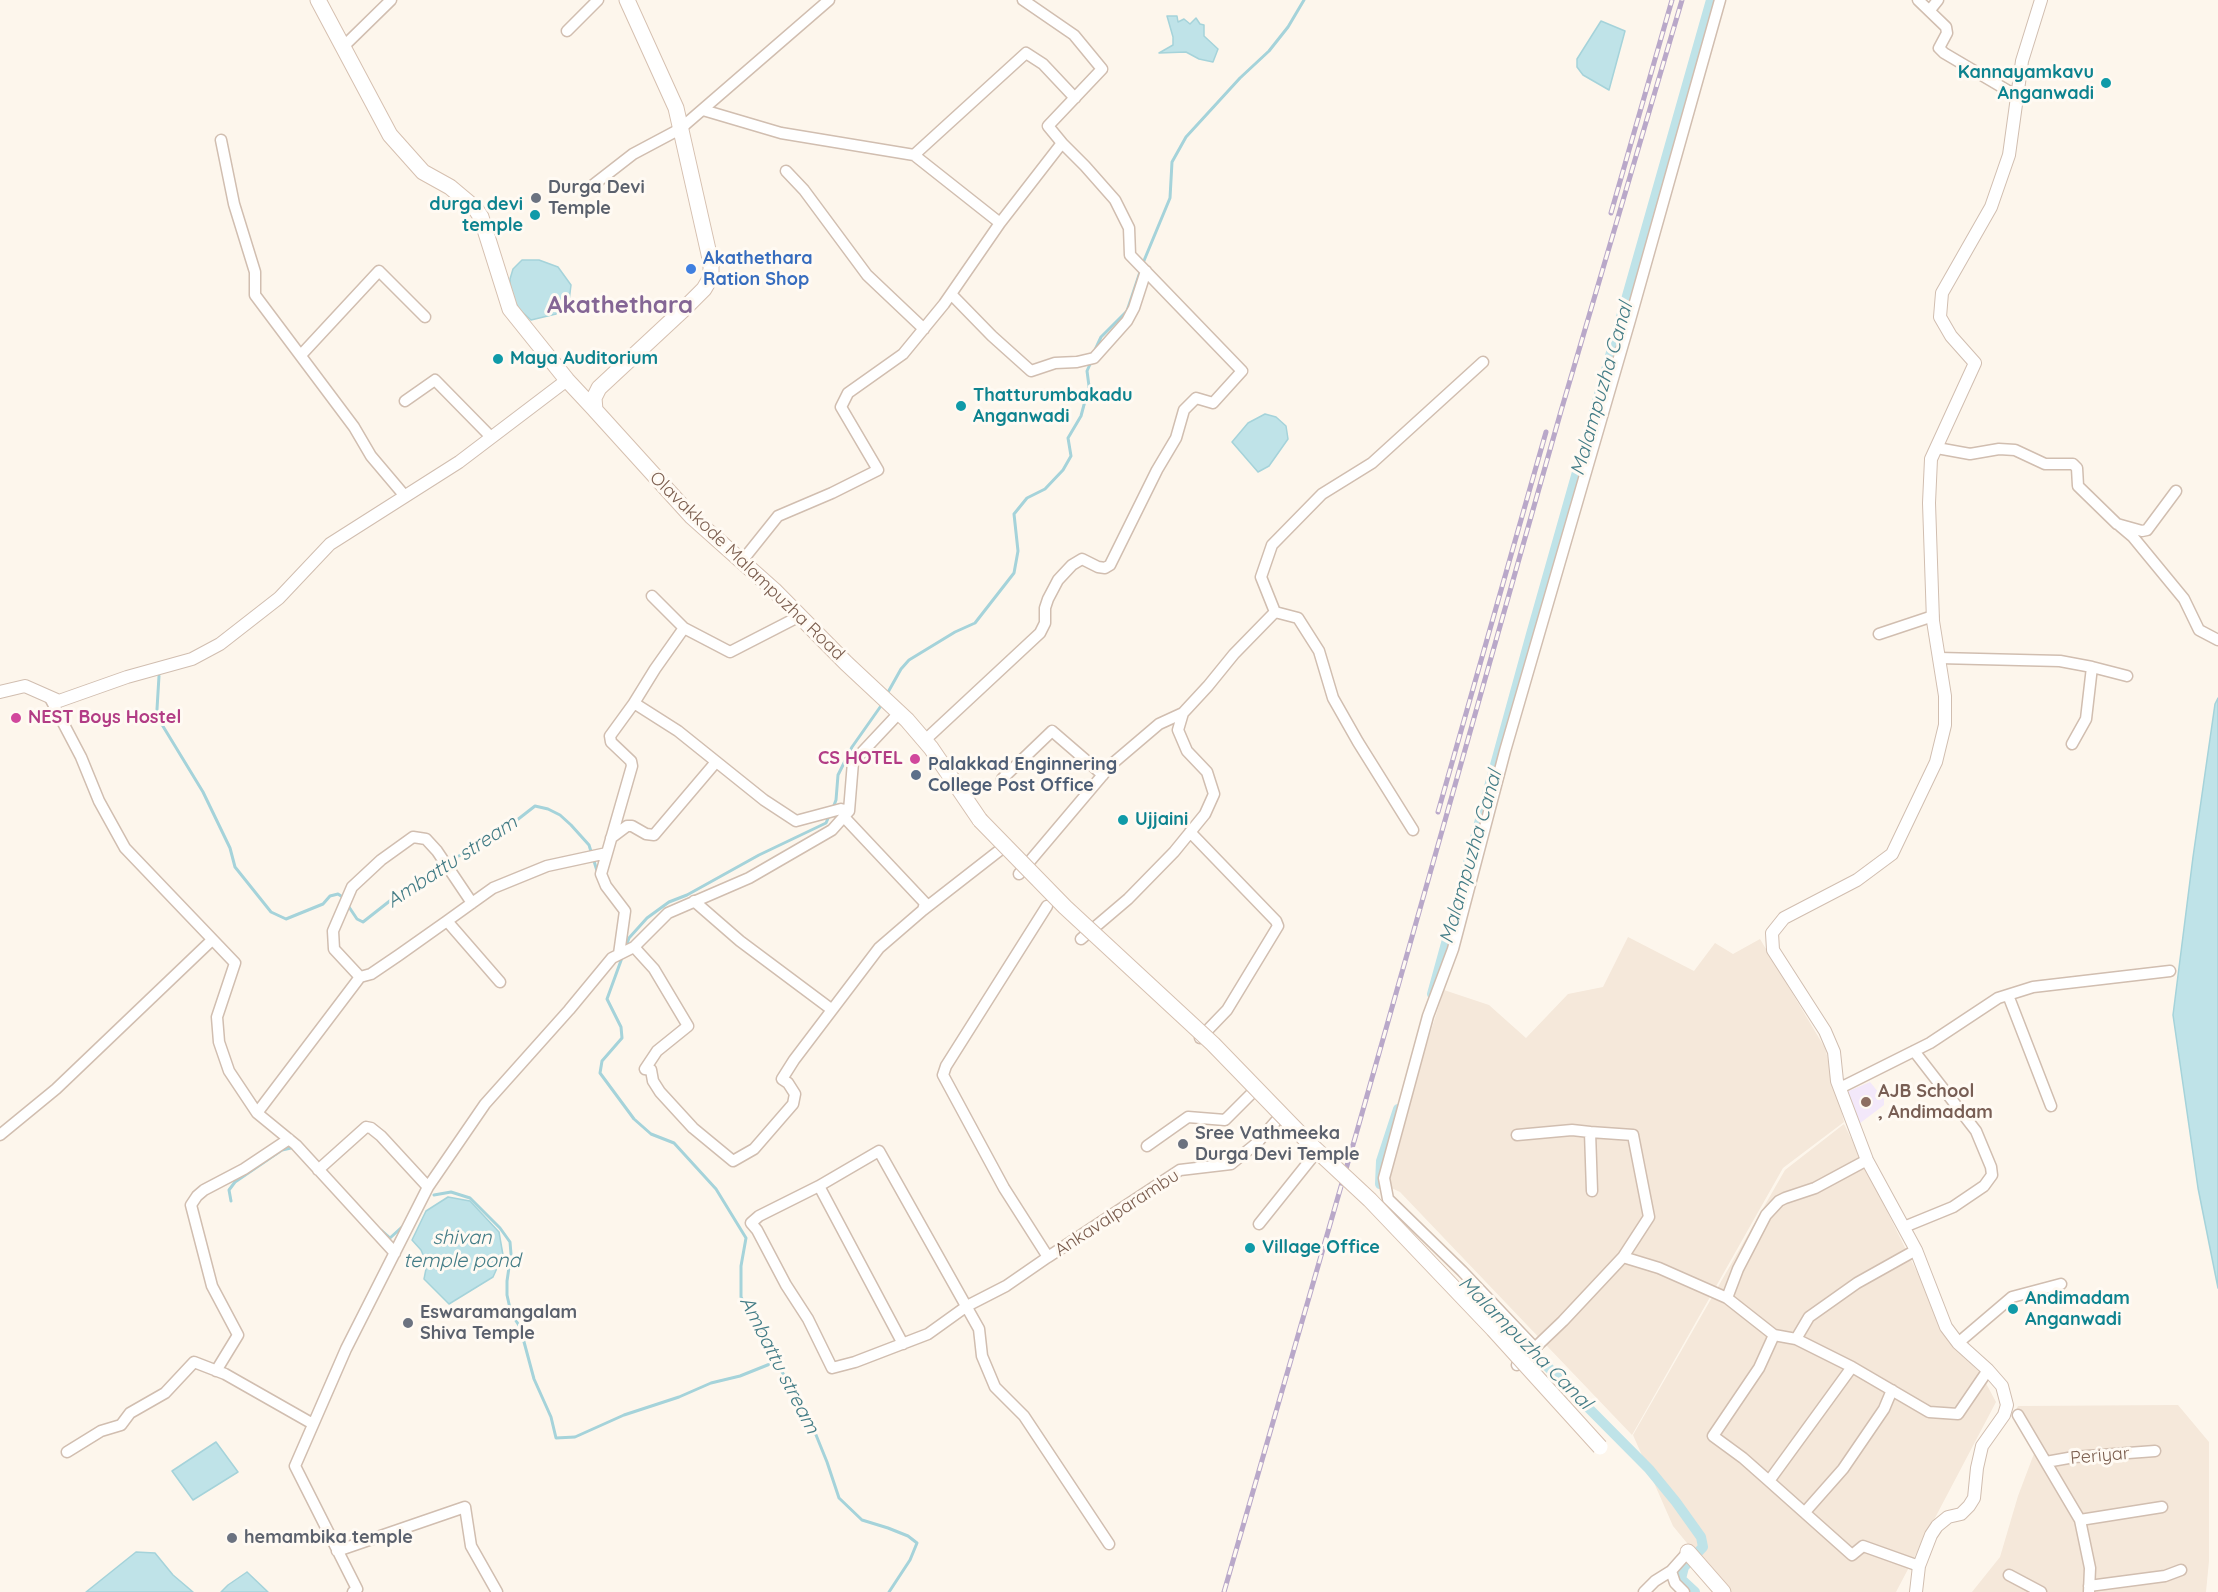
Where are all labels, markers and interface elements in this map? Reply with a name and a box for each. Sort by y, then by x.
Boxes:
place label: Kannayamkavu Anganwadi [1958,62,2094,104]
marker: Kannayamkavu Anganwadi [2099,76,2113,90]
place label: Durga Devi Temple [548,177,645,219]
marker: Durga Devi Temple [529,191,543,205]
place label: durga devi temple [429,194,523,236]
marker: durga devi temple [528,208,542,222]
place label: Akathethara Ration Shop [703,248,813,290]
marker: Akathethara Ration Shop [684,262,698,276]
district label: Akathethara [547,292,693,320]
water label: Malampuzha Canal [1566,300,1638,478]
place label: Maya Auditorium [510,348,658,370]
marker: Maya Auditorium [491,352,505,366]
place label: Thatturumbakadu Anganwadi [973,385,1133,428]
marker: Thatturumbakadu Anganwadi [954,399,968,413]
street label: Olavakkode Malampuzha Road [645,467,849,665]
place label: NEST Boys Hostel [28,707,181,729]
marker: NEST Boys Hostel [9,711,23,725]
place label: CS HOTEL [818,748,903,770]
marker: CS HOTEL [908,752,922,766]
place label: Palakkad Enginnering College Post Office [928,754,1117,796]
marker: Palakkad Enginnering College Post Office [909,768,923,782]
water label: Malampuzha Canal [1435,768,1507,946]
place label: Ujjaini [1135,809,1188,831]
water label: Ambattu stream [382,811,522,913]
marker: Ujjaini [1116,813,1130,827]
place label: AJB School , Andimadam [1878,1081,1993,1124]
marker: AJB School , Andimadam [1859,1095,1873,1109]
place label: Sree Vathmeeka Durga Devi Temple [1195,1123,1360,1166]
marker: Sree Vathmeeka Durga Devi Temple [1176,1137,1190,1151]
street label: Ankavalparambu [1051,1165,1183,1261]
water label: shivan temple pond [403,1226,521,1273]
place label: Village Office [1262,1237,1380,1259]
marker: Village Office [1243,1241,1257,1255]
water label: Malampuzha Canal [1453,1271,1597,1415]
place label: Andimadam Anganwadi [2025,1288,2130,1330]
water label: Ambattu stream [734,1292,824,1438]
place label: Eswaramangalam Shiva Temple [420,1302,577,1344]
marker: Andimadam Anganwadi [2006,1302,2020,1316]
marker: Eswaramangalam Shiva Temple [401,1316,415,1330]
street label: Periyar [2069,1443,2131,1469]
place label: hemambika temple [244,1527,413,1549]
marker: hemambika temple [225,1531,239,1545]

